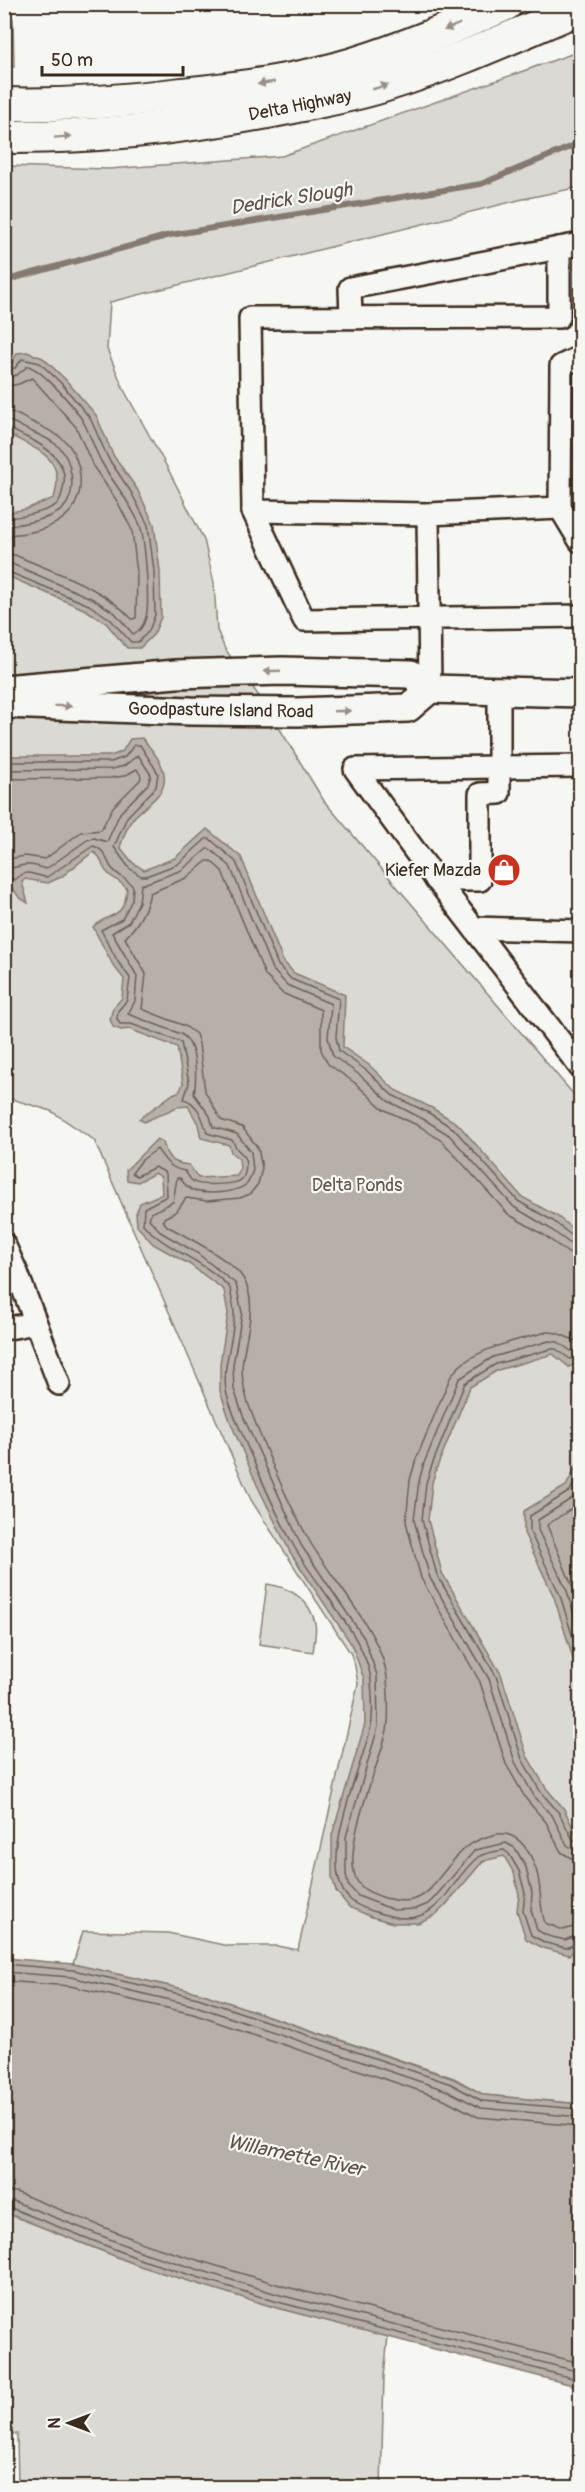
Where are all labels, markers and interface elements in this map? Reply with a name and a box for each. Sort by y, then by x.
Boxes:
one-way arrow [443,23,461,32]
scale bar [42,39,183,77]
text: 50 m [51,49,93,72]
one-way arrow [256,78,275,87]
one-way arrow [371,82,389,91]
street label: Delta Highway [247,84,354,127]
one-way arrow [53,132,72,141]
water label: Dedrick Slough [229,176,355,220]
one-way arrow [262,666,281,676]
street label: Goodpasture Island Road [128,697,314,724]
one-way arrow [53,701,72,711]
one-way arrow [332,706,351,715]
shop icon: Kiefer Mazda [486,852,522,888]
place label: Kiefer Mazda [385,859,481,882]
park label: Delta Ponds [312,1174,402,1197]
water label: Willamette River [225,2129,369,2183]
north arrow [39,2393,99,2453]
text: N [45,2417,65,2428]

